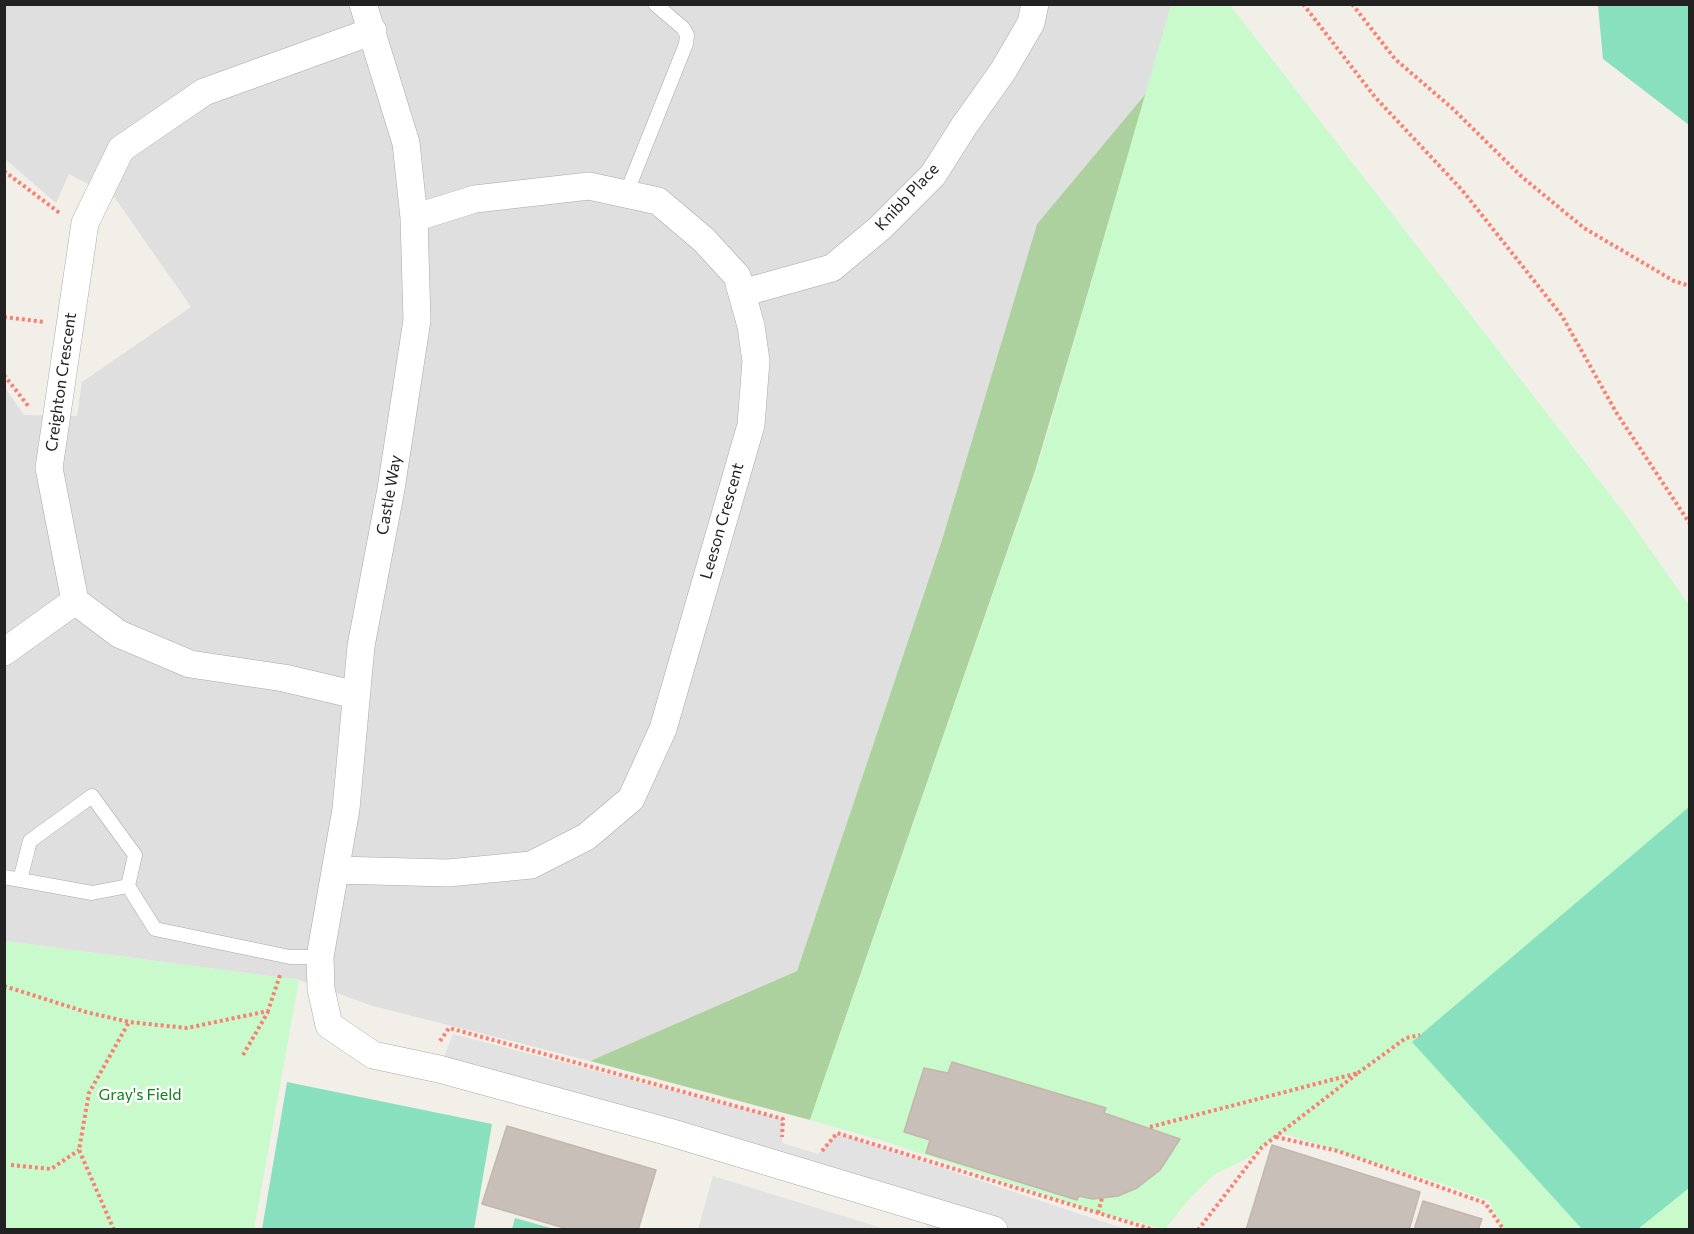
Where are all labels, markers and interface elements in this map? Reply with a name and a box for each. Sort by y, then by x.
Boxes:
street label: Knibb Place [871,159,943,235]
street label: Creighton Crescent [42,311,80,453]
street label: Castle Way [373,454,405,536]
street label: Leeson Crescent [696,461,748,581]
park label: Gray's Field [98,1085,182,1105]

